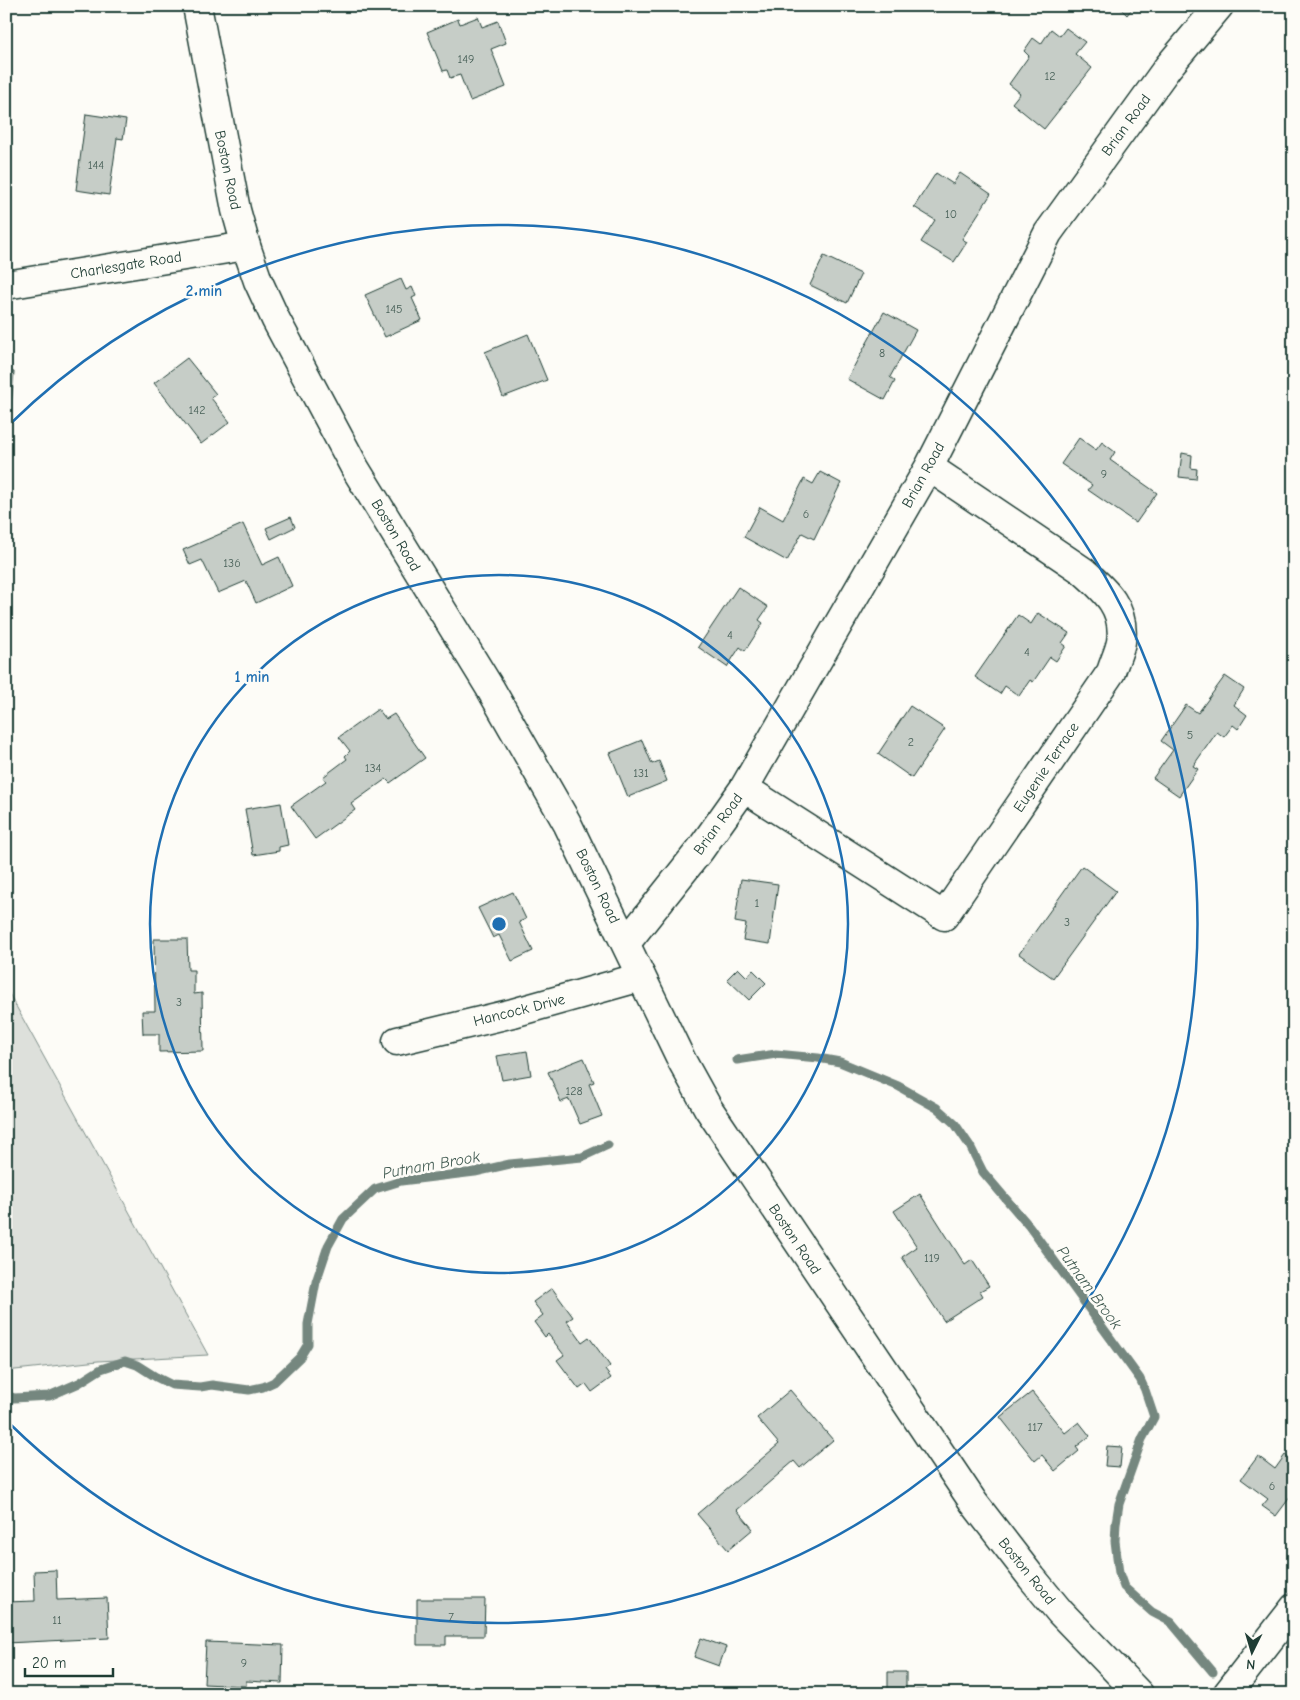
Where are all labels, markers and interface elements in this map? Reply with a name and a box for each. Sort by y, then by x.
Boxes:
house number: 149 [458,52,474,66]
house number: 12 [1044,69,1056,83]
street label: Brian Road [1098,91,1154,159]
street label: Boston Road [211,129,245,211]
house number: 144 [88,158,104,172]
house number: 10 [945,207,957,221]
street label: Charlesgate Road [69,247,183,283]
text: 2 min [186,282,222,300]
house number: 145 [385,302,403,316]
house number: 8 [879,346,885,360]
house number: 142 [189,403,205,417]
street label: Brian Road [898,439,948,511]
house number: 9 [1101,467,1107,481]
street label: Boston Road [367,496,425,574]
house number: 6 [803,507,809,521]
house number: 136 [223,556,241,570]
house number: 4 [727,628,733,642]
house number: 4 [1024,645,1030,659]
text: 1 min [235,668,269,686]
street label: Eugenie Terrace [1009,718,1083,815]
house number: 5 [1187,728,1193,742]
house number: 2 [908,735,914,749]
house number: 134 [365,761,382,775]
house number: 131 [633,766,649,780]
street label: Brian Road [690,790,746,858]
street label: Boston Road [572,846,624,926]
house number: 1 [755,896,760,910]
centre of rings [490,915,508,933]
house number: 3 [1064,915,1070,929]
street label: Hancock Drive [471,990,567,1030]
house number: 3 [176,995,182,1009]
house number: 128 [565,1084,583,1098]
water label: Putnam Brook [381,1148,481,1182]
street label: Boston Road [765,1200,825,1278]
water label: Putnam Brook [1053,1242,1126,1333]
house number: 119 [924,1251,940,1265]
house number: 117 [1027,1420,1043,1434]
house number: 6 [1269,1479,1275,1493]
street label: Boston Road [995,1534,1059,1608]
house number: 7 [448,1610,454,1624]
house number: 11 [52,1613,62,1627]
north arrow [1228,1628,1278,1678]
scale bar [25,1645,112,1677]
text: 20 m [32,1654,66,1672]
house number: 9 [241,1656,247,1670]
text: N [1246,1656,1256,1673]

